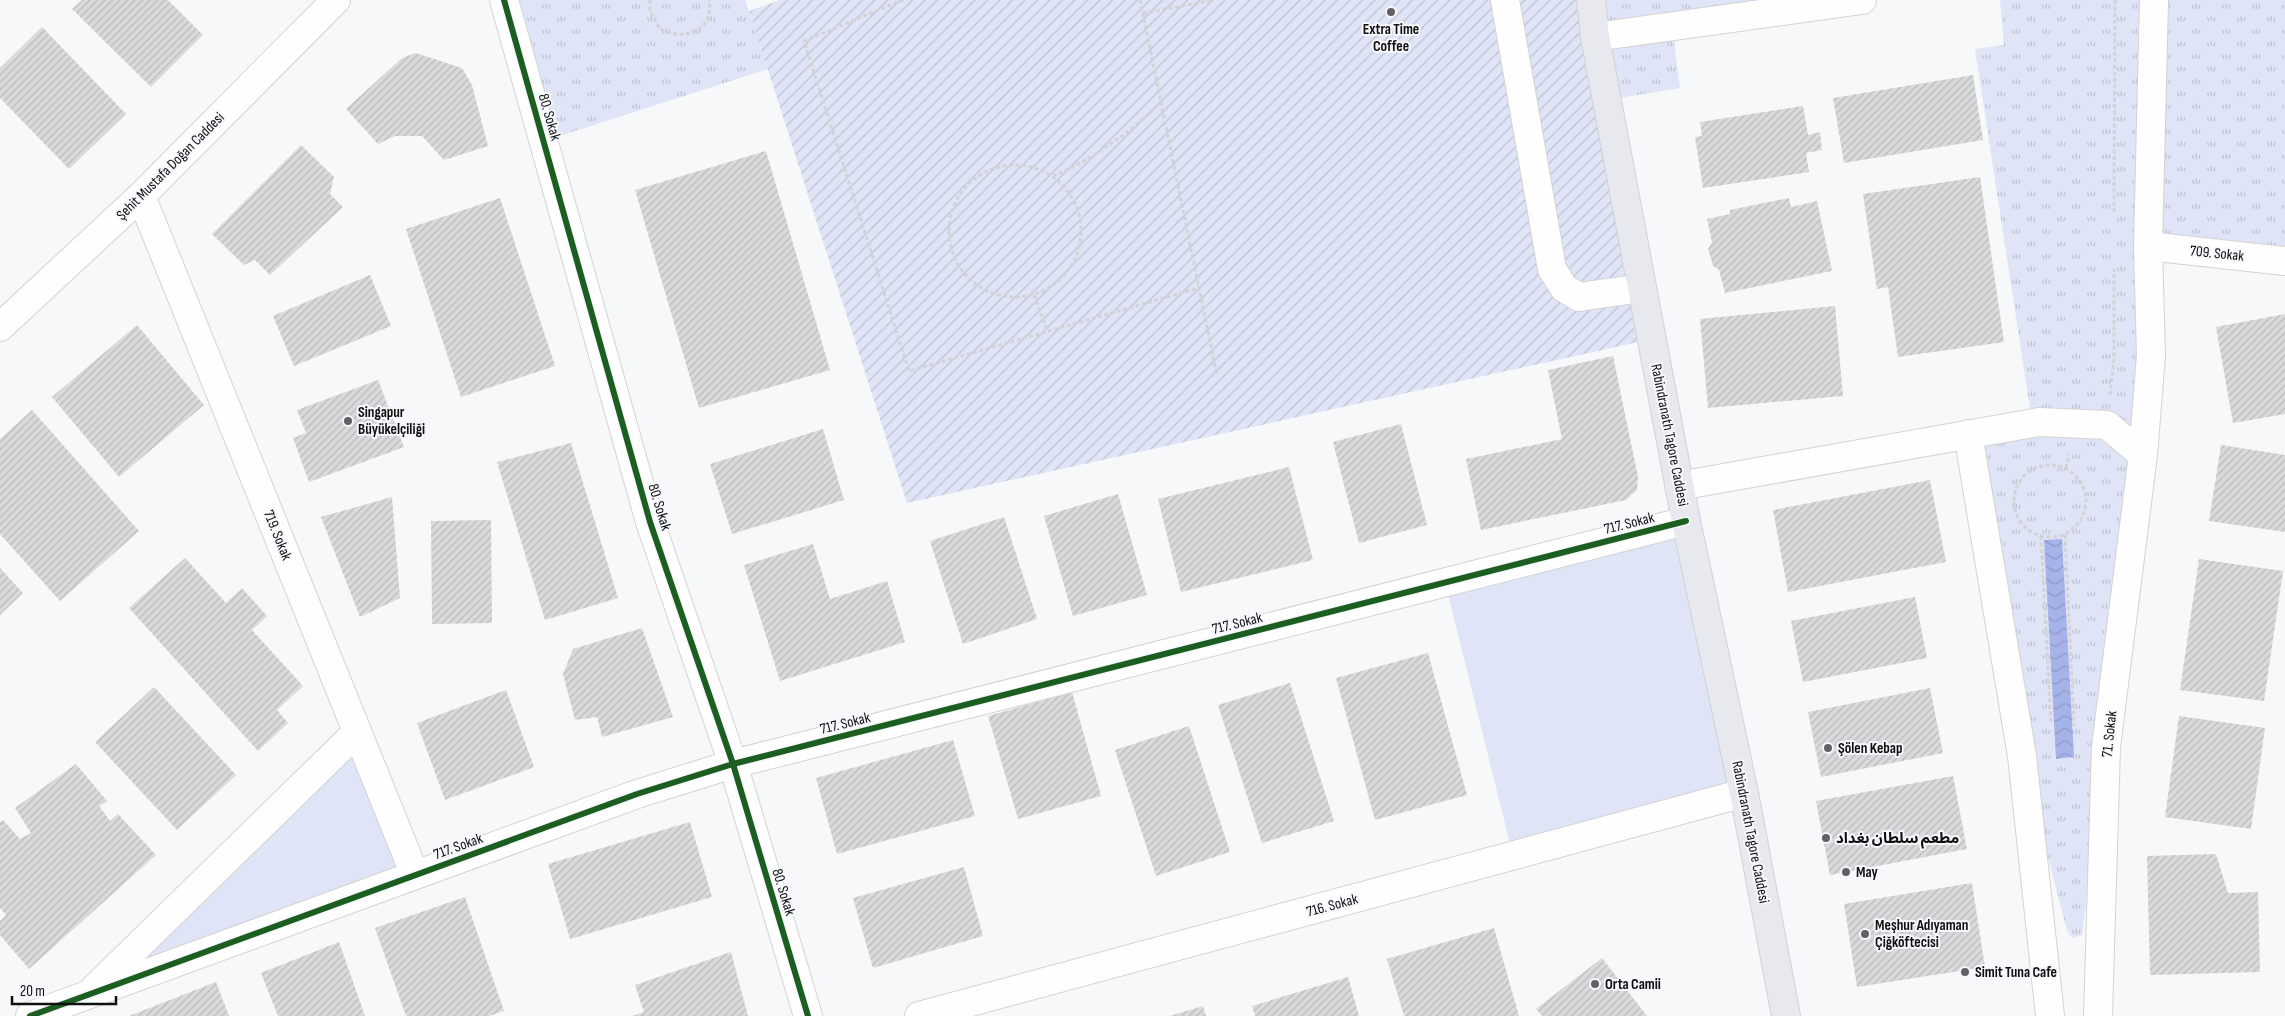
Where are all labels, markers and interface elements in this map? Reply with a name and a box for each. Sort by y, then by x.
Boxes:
marker: Extra Time Coffee [1385,6,1397,18]
place label: Extra Time Coffee [1363,20,1419,56]
street label: 80. Sokak [534,91,565,143]
street label: Şehit Mustafa Doğan Caddesi [112,108,229,224]
street label: 709. Sokak [2189,241,2245,266]
street label: Rabindranath Tagore Caddesi [1646,362,1693,508]
place label: Singapur Büyükelçiliği [358,403,425,439]
marker: Singapur Büyükelçiliği [342,415,354,427]
street label: 80. Sokak [643,481,676,533]
street label: 719. Sokak [259,507,296,563]
street label: 717. Sokak [1602,508,1656,539]
street label: 717. Sokak [1210,608,1264,639]
street label: 717. Sokak [818,708,872,739]
street label: 71. Sokak [2098,710,2121,758]
place label: Şölen Kebap [1838,739,1902,758]
marker: Şölen Kebap [1822,742,1834,754]
street label: Rabindranath Tagore Caddesi [1727,759,1774,905]
street label: 717. Sokak [431,829,486,864]
place label: مطعم سلطان بغداد [1836,829,1959,849]
marker: مطعم سلطان بغداد [1820,832,1832,844]
place label: May [1856,863,1879,882]
street label: 80. Sokak [767,866,800,918]
marker: May [1840,866,1852,878]
street label: 716. Sokak [1304,889,1360,921]
place label: Meşhur Adıyaman Çiğköftecisi [1875,916,1968,952]
marker: Meşhur Adıyaman Çiğköftecisi [1859,928,1871,940]
place label: Simit Tuna Cafe [1975,963,2057,982]
marker: Simit Tuna Cafe [1959,966,1971,978]
scale bar [12,974,116,1006]
place label: Orta Camii [1605,975,1661,994]
marker: Orta Camii [1589,978,1601,990]
text: 20 m [20,982,45,1001]

